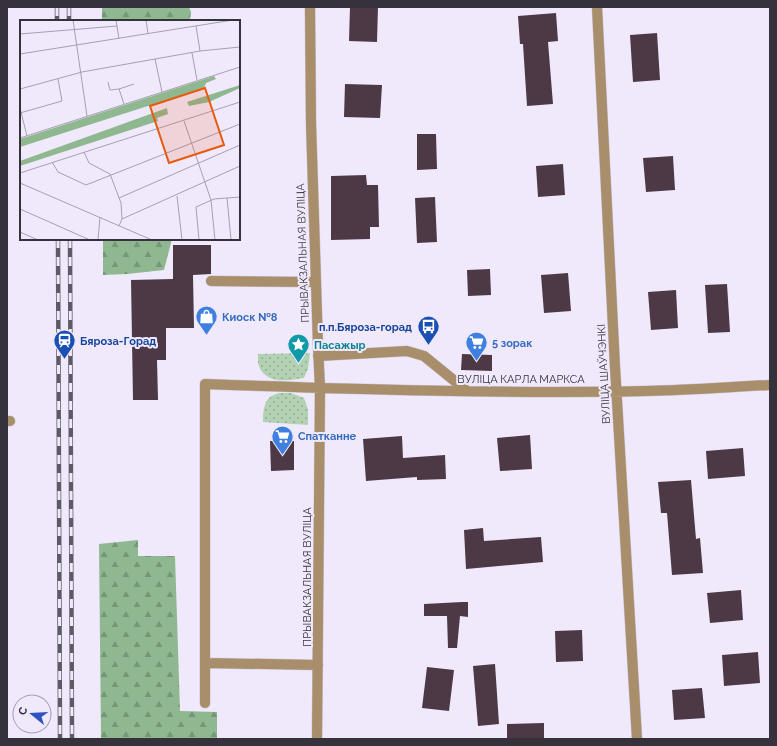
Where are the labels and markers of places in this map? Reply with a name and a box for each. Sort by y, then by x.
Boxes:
shop icon: Киоск №8 [194,304,220,337]
place label: Киоск №8 [222,311,278,324]
bus stop icon: п.п.Бяроза-горад [415,314,441,347]
place label: п.п.Бяроза-горад [319,321,412,334]
station icon: Бяроза-Горад [52,328,78,361]
supermarket icon: 5 зорак [464,330,490,363]
place icon: Пасажыр [285,332,311,365]
place label: Бяроза-Горад [80,335,156,348]
place label: 5 зорак [492,337,533,350]
place label: Пасажыр [314,339,366,352]
supermarket icon: Спатканне [269,423,295,456]
place label: Спатканне [298,430,357,443]

